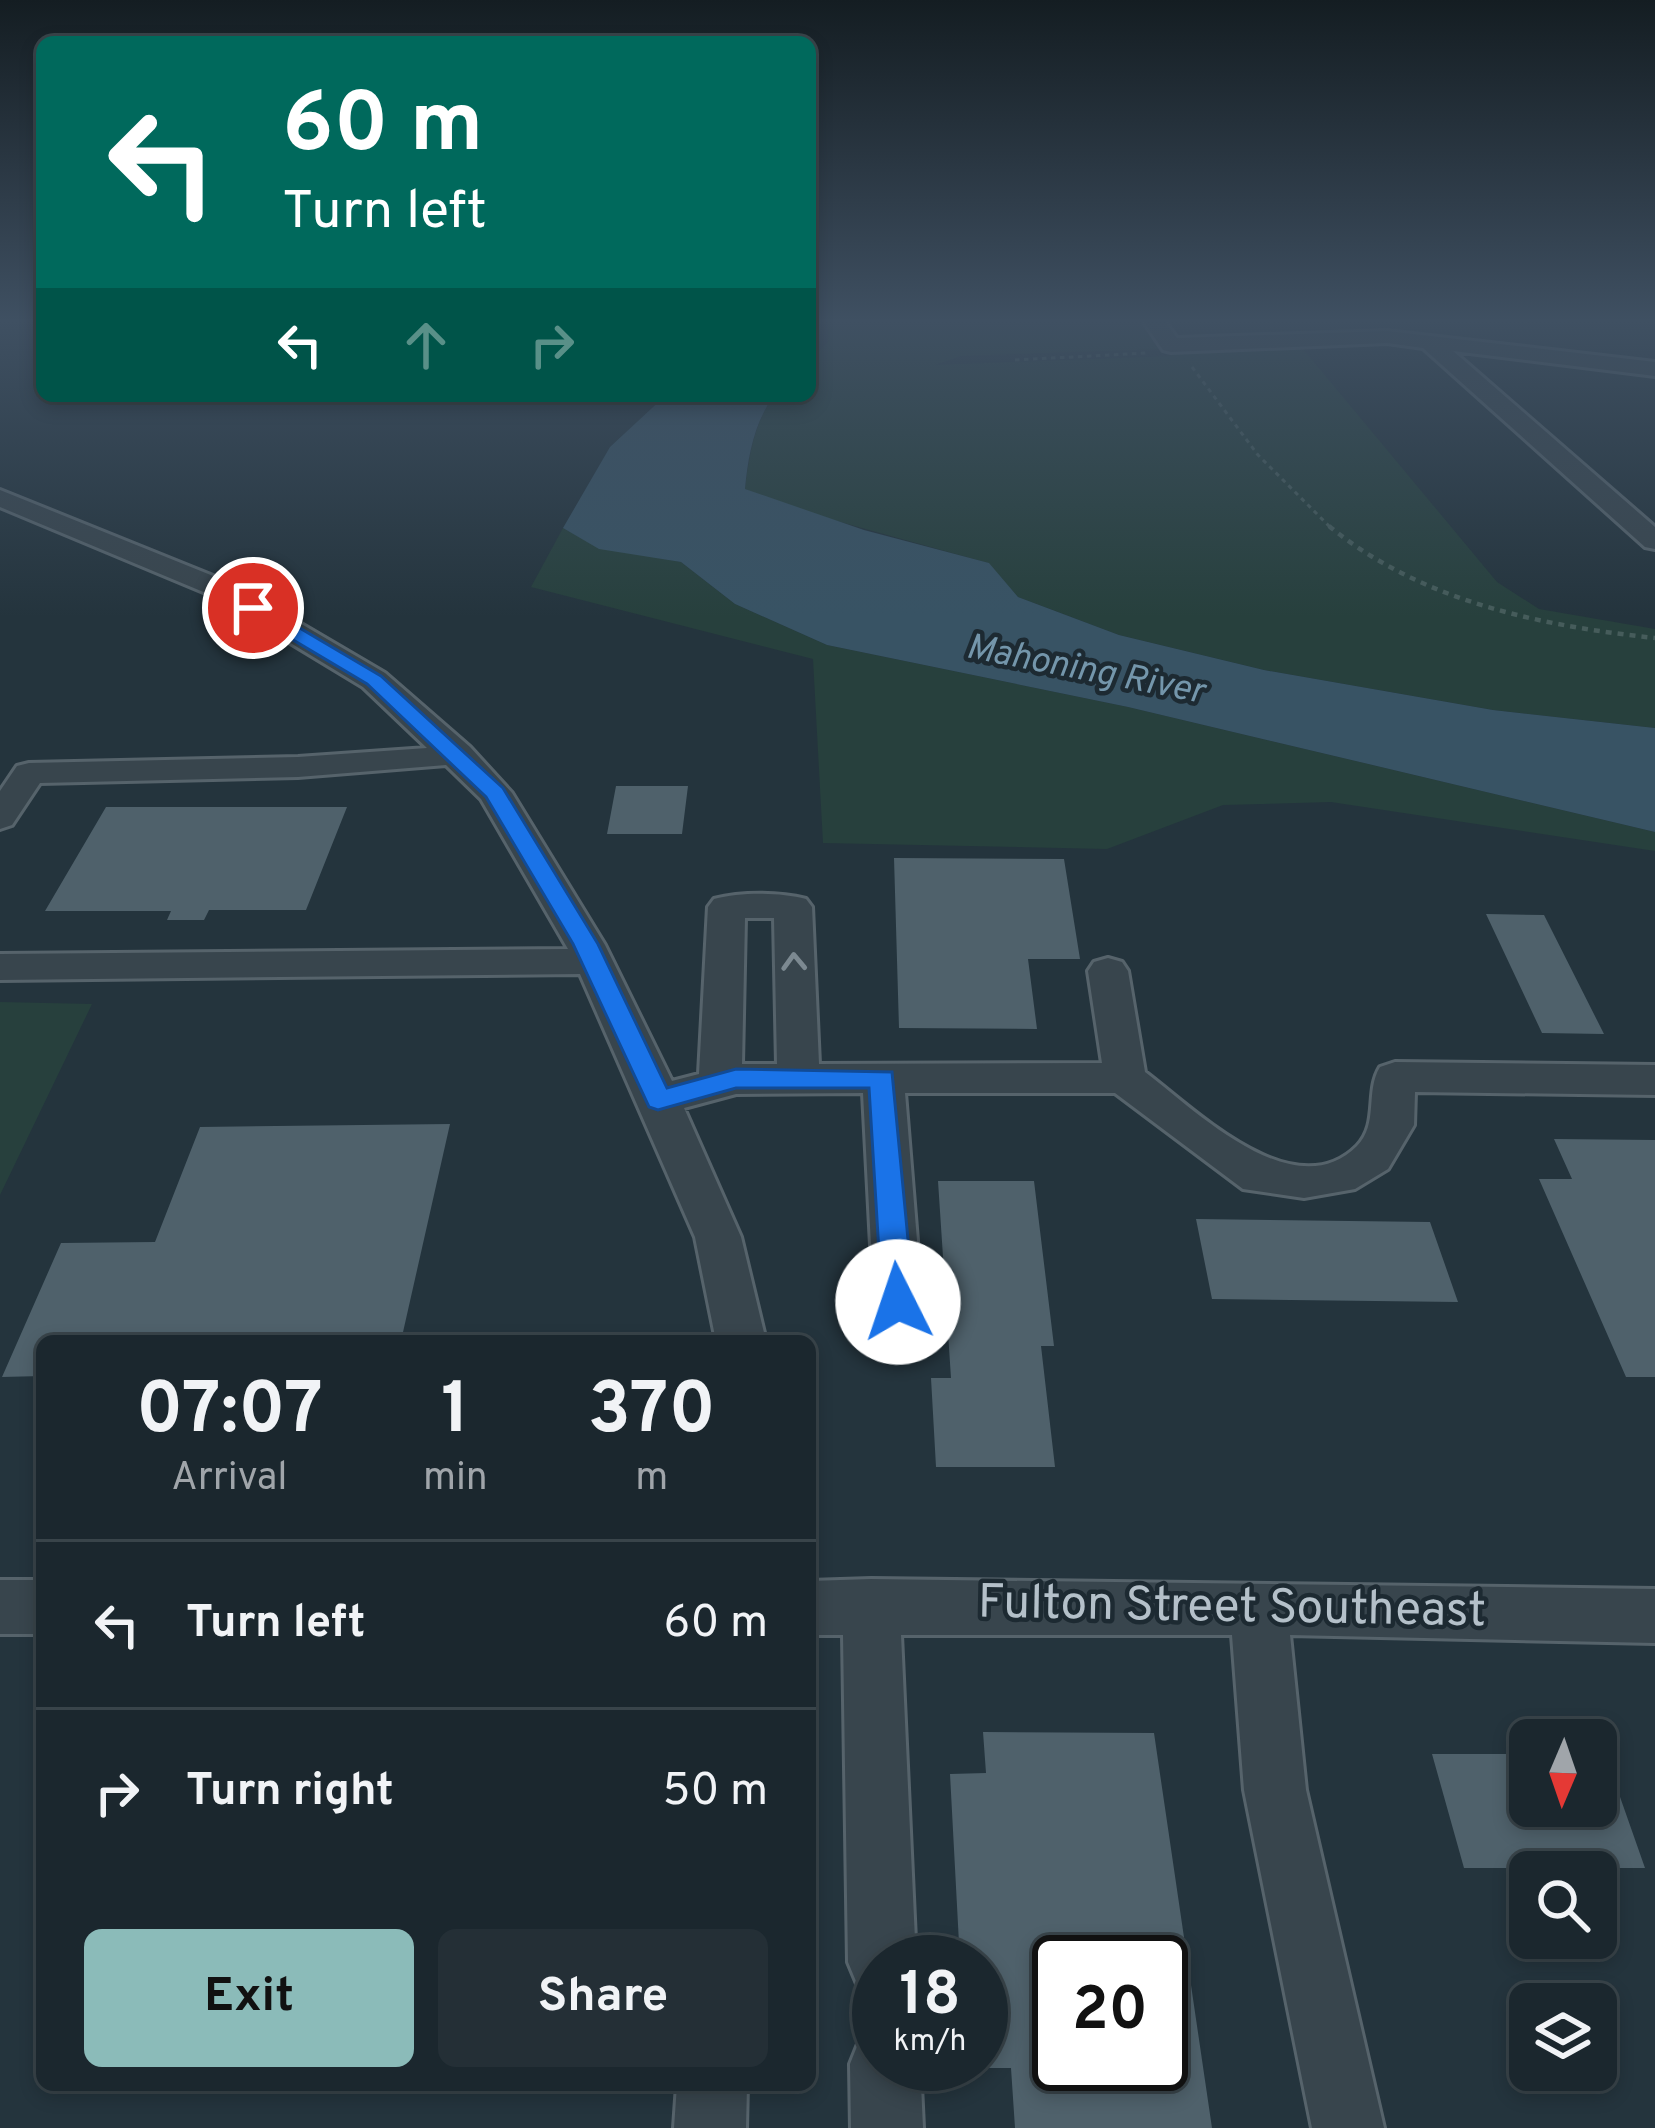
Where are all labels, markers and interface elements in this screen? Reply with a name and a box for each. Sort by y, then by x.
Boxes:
text: 60 m [282,75,483,181]
icon: left [84,84,240,240]
text: Turn left [282,179,487,248]
icon: left [267,312,333,378]
icon: ahead [393,312,459,378]
icon: right [519,312,585,378]
pin [202,557,304,659]
icon: arrive [220,575,286,641]
water label: Mahoning River [962,625,1211,717]
one-way arrow [782,952,808,971]
position arrow [835,1239,961,1365]
text: 07:07 [136,1367,323,1459]
text: 1 [441,1367,470,1459]
text: 370 [588,1367,716,1459]
text: Arrival [171,1455,288,1504]
text: min [423,1455,488,1504]
text: m [635,1455,668,1504]
street label: Fulton Street Southeast [977,1575,1487,1643]
icon: left [84,1592,150,1658]
text: Turn left [186,1596,365,1653]
text: 60 m [664,1596,768,1653]
north arrow [1509,1719,1617,1827]
map controls [1509,1719,1617,2091]
icon: right [84,1760,150,1826]
text: Turn right [186,1764,394,1821]
text: 50 m [663,1764,768,1821]
button: search [1509,1851,1617,1959]
button: Exit [84,1929,414,2067]
button: Share [438,1929,768,2067]
speed limit sign: 20 [1032,1935,1188,2091]
text: 18 [899,1960,961,2036]
button: layers [1509,1983,1617,2091]
text: km/h [894,2024,966,2061]

